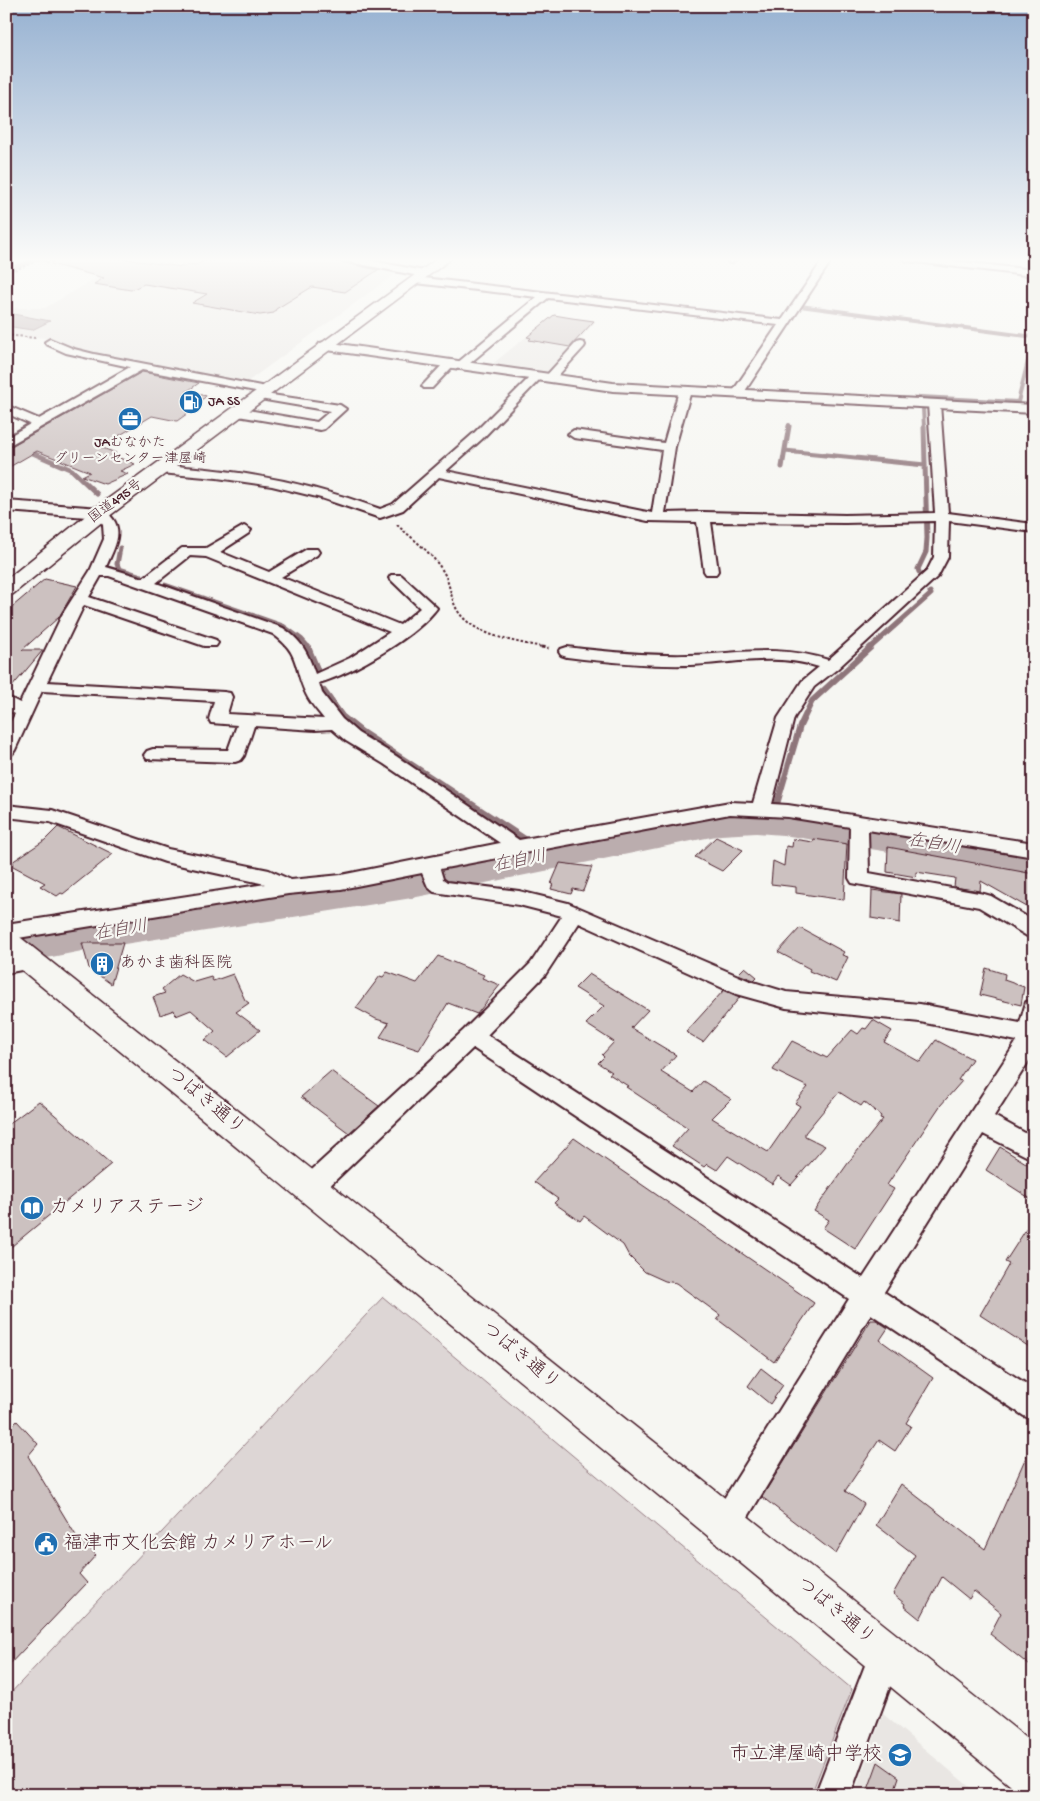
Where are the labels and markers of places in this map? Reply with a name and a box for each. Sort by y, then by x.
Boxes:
fuel station icon: JA SS [178,389,204,415]
place label: JA SS [208,394,240,411]
office icon: JAむなかた グリーンセンター津屋崎 [117,406,143,432]
place label: JAむなかた グリーンセンター津屋崎 [54,435,206,468]
building icon: あかま歯科医院 [89,951,115,977]
place label: あかま歯科医院 [120,954,232,974]
library icon: カメリアステージ [19,1195,45,1221]
place label: カメリアステージ [50,1197,204,1220]
public building icon: 福津市文化会館 カメリアホール [33,1531,59,1557]
place label: 福津市文化会館 カメリアホール [64,1532,333,1556]
school or university icon: 市立津屋崎中学校 [887,1742,913,1768]
place label: 市立津屋崎中学校 [730,1743,882,1767]

